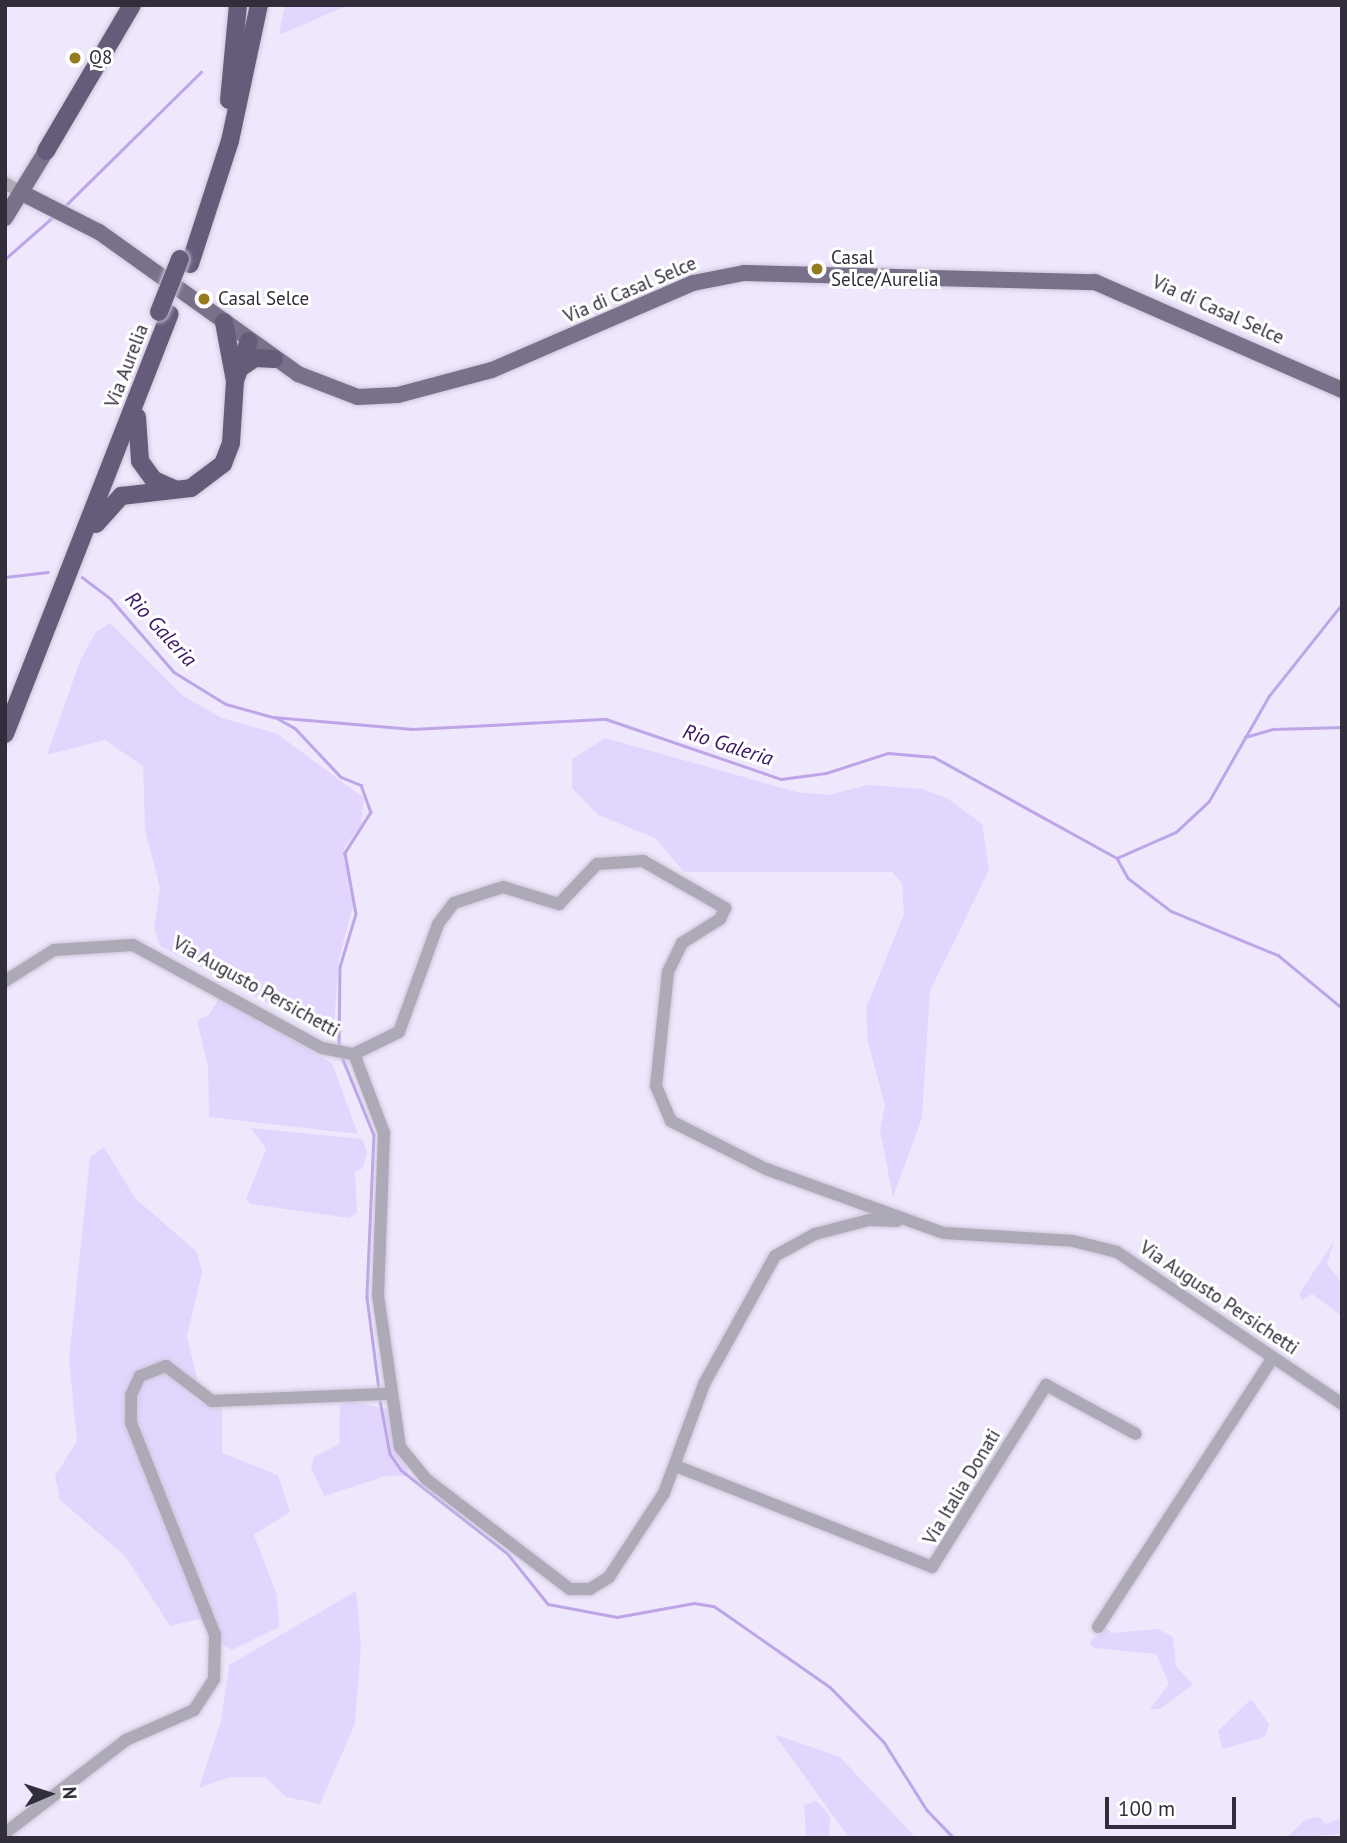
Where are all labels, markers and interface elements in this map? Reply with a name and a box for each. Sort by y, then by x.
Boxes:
place label: Q8 [89,47,112,69]
marker: Q8 [67,50,83,66]
place label: Casal Selce/Aurelia [831,247,938,291]
street label: Via di Casal Selce [560,252,700,328]
marker: Casal Selce/Aurelia [809,261,825,277]
street label: Via di Casal Selce [1149,271,1287,349]
place label: Casal Selce [218,288,309,310]
marker: Casal Selce [196,291,212,307]
street label: Via Aurelia [101,321,153,411]
water label: Rio Galeria [120,586,202,672]
water label: Rio Galeria [680,719,776,771]
street label: Via Augusto Persichetti [169,932,343,1042]
street label: Via Augusto Persichetti [1135,1236,1303,1360]
street label: Via Italia Donati [919,1425,1005,1549]
north arrow [14,1759,84,1829]
scale bar [1109,1784,1240,1828]
text: N [58,1786,82,1800]
text: 100 m [1118,1795,1175,1822]

